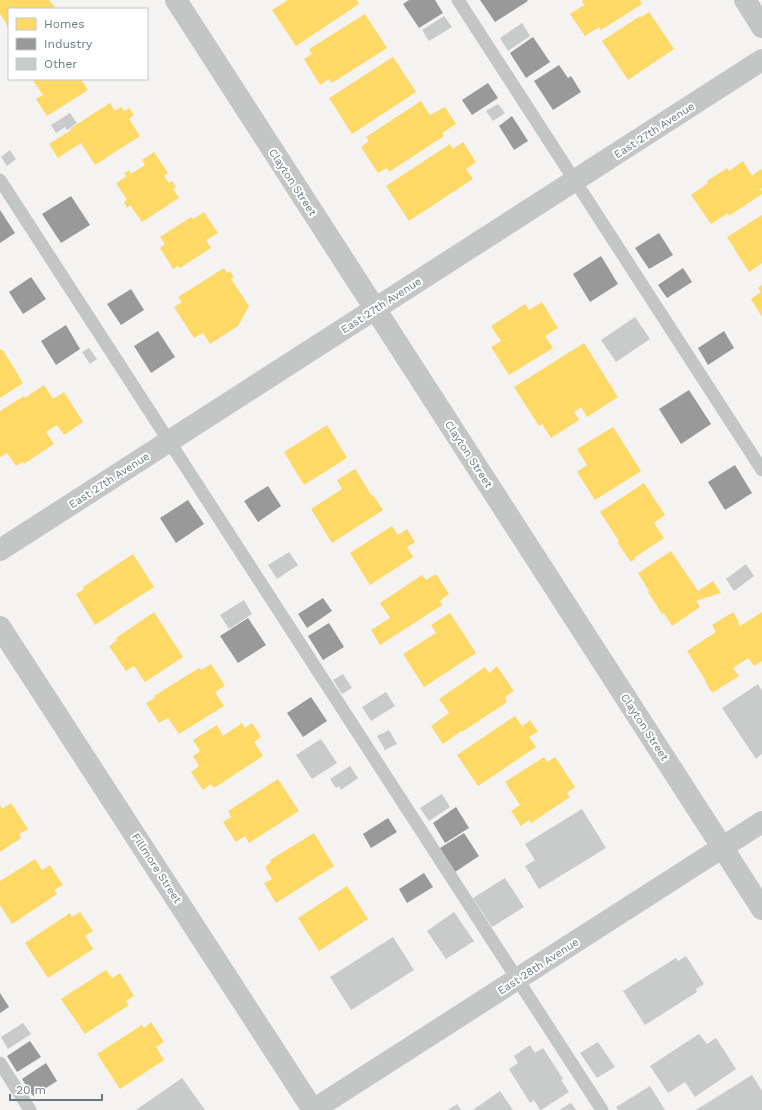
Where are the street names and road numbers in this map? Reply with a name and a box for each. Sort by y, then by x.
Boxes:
street label: East 27th Avenue [612,100,697,161]
street label: Clayton Street [266,146,319,219]
street label: East 27th Avenue [339,275,424,336]
street label: Clayton Street [442,418,495,491]
street label: East 27th Avenue [67,450,152,511]
street label: Clayton Street [618,691,671,764]
street label: Fillmore Street [129,831,184,906]
street label: East 28th Avenue [495,935,581,998]

